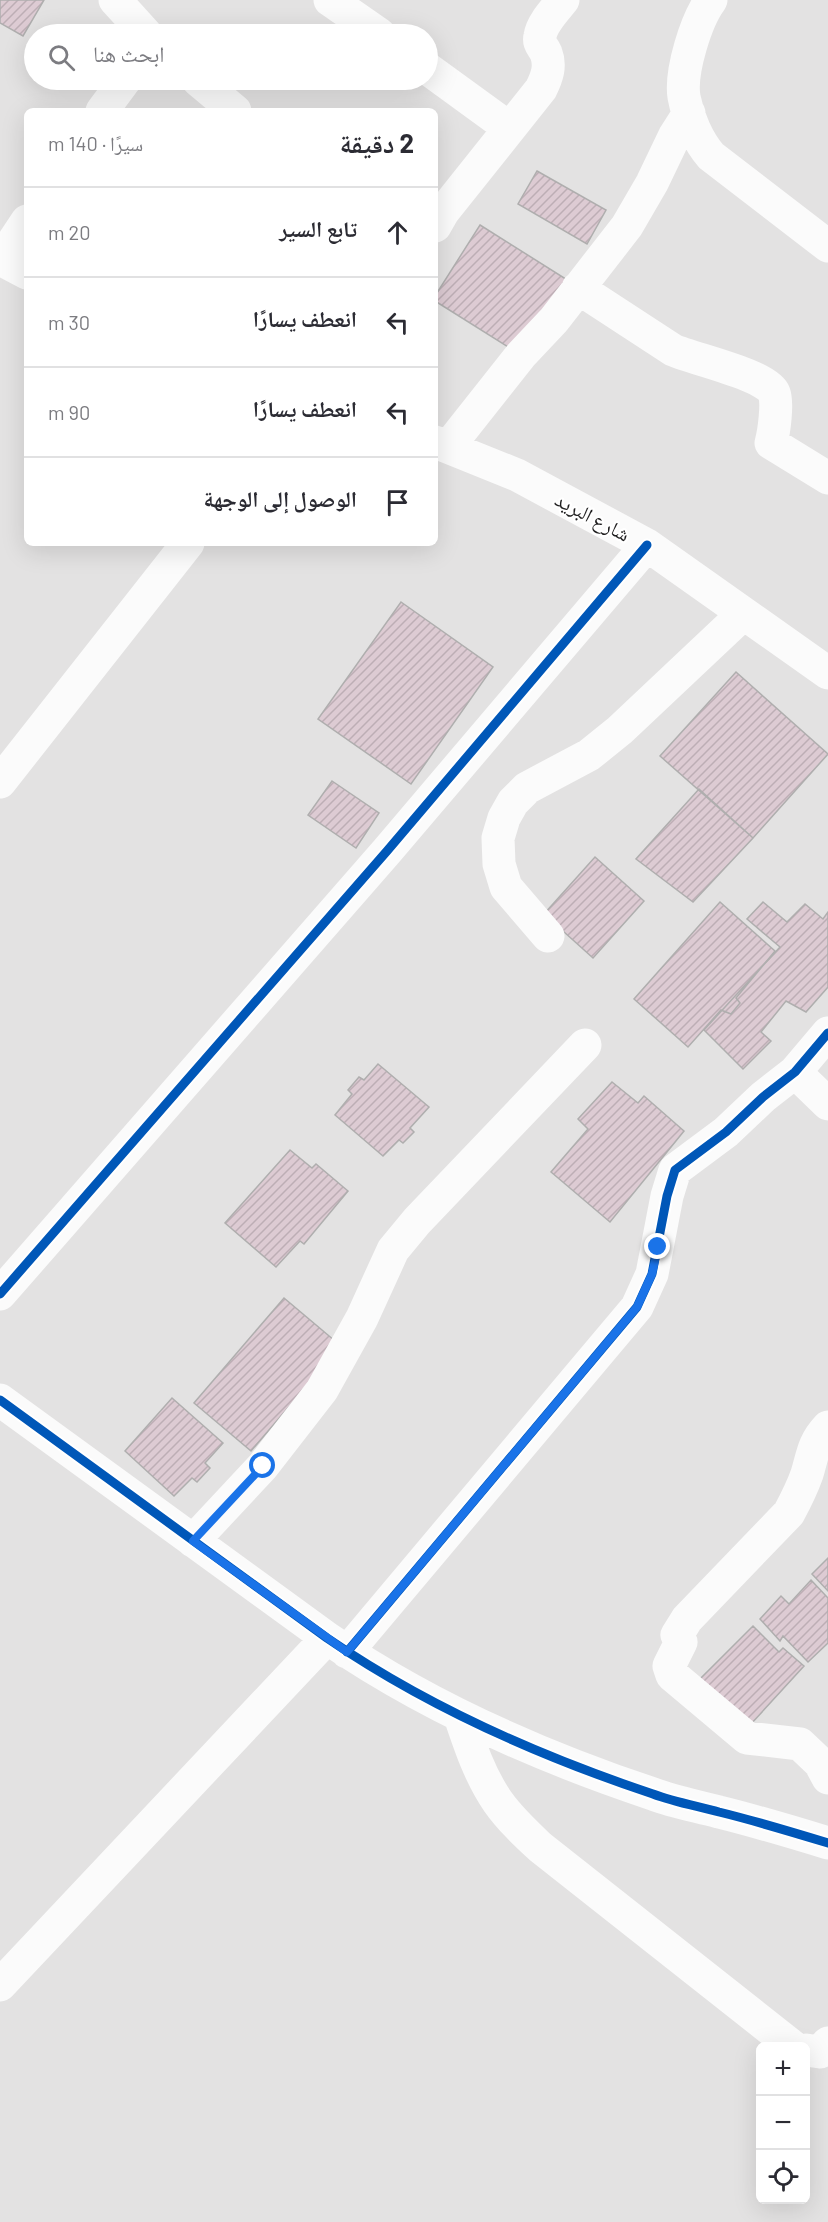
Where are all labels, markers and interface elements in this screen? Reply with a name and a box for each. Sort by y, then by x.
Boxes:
search box [24,24,438,90]
text: ابحث هنا [93,40,164,66]
icon: search [45,41,78,74]
text: 2 دقيقة [340,127,414,158]
text: سيرًا · 140 m [48,131,143,155]
text: تابع السير [279,215,357,241]
icon: ahead [381,216,414,249]
text: 20 m [48,220,91,244]
text: انعطف يسارًا [253,305,357,331]
icon: left [381,306,414,339]
text: 30 m [48,310,90,334]
text: انعطف يسارًا [253,395,357,421]
icon: left [381,396,414,429]
text: 90 m [48,400,90,424]
text: الوصول إلى الوجهة [204,485,357,511]
icon: arrive [381,486,414,519]
street label: شارع البريد [551,486,635,547]
route end [644,1233,670,1259]
route start [249,1452,275,1478]
map controls [756,2042,810,2204]
button: + [756,2042,810,2096]
button: − [756,2096,810,2150]
button: locate [756,2150,810,2204]

